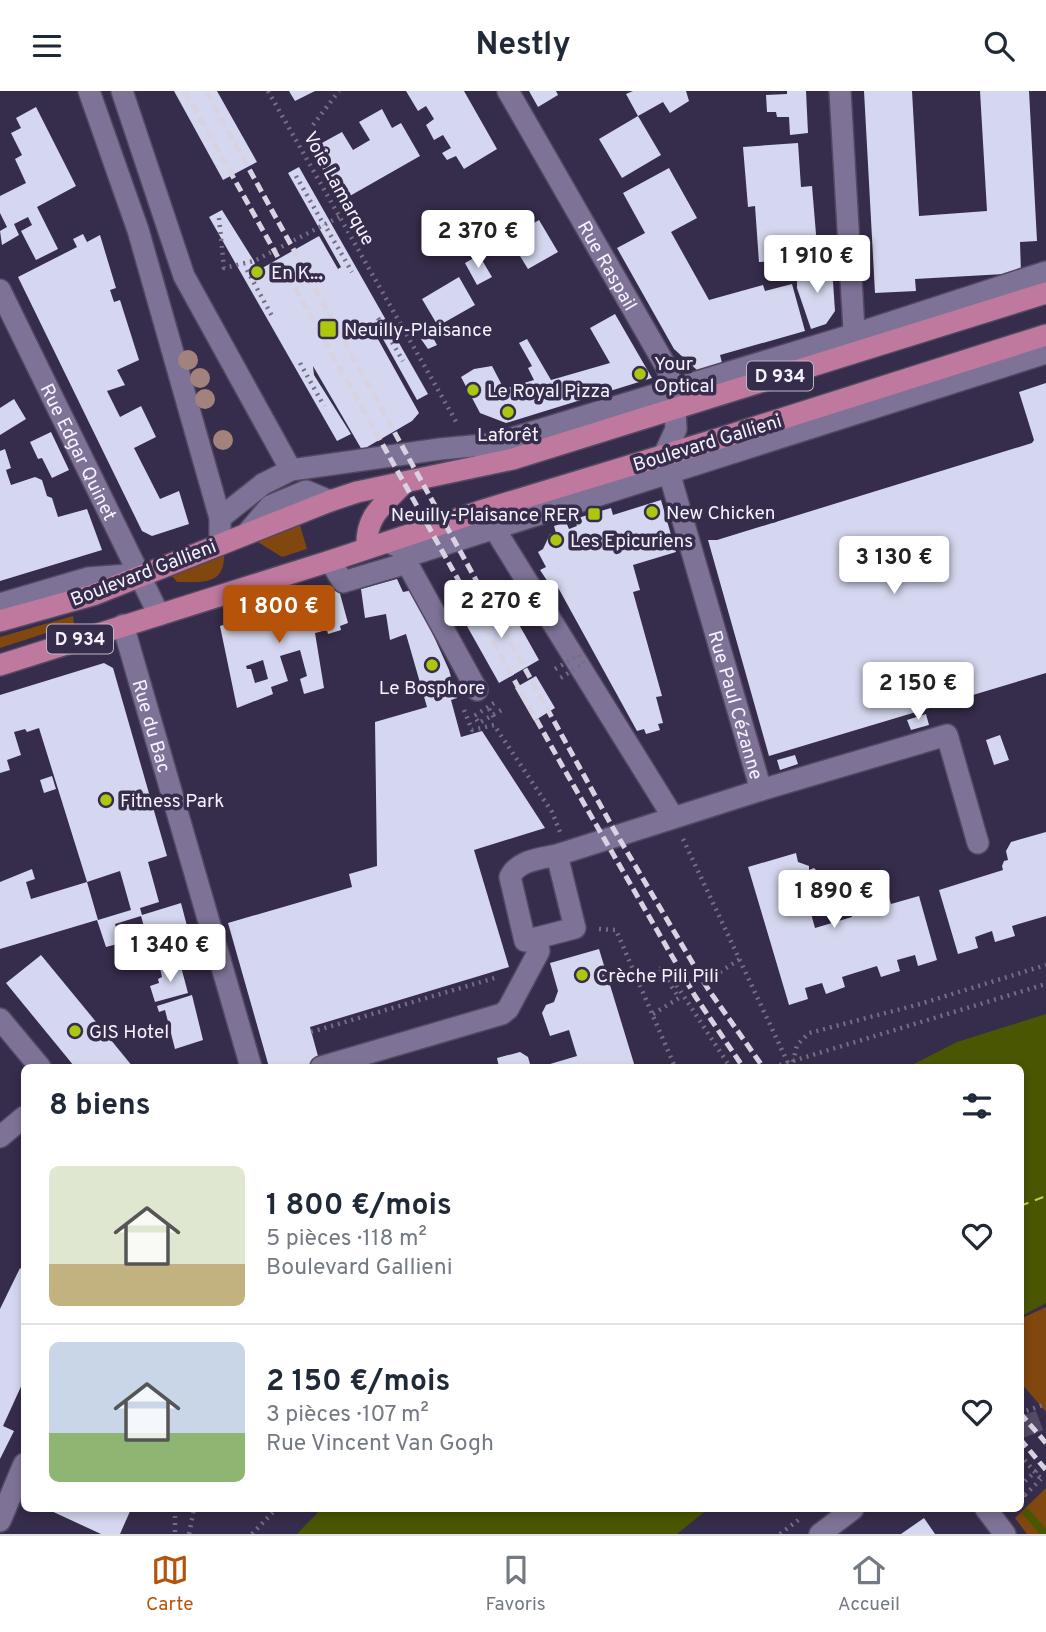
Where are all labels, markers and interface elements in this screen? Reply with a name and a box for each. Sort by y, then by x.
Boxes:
text: Nestly [475,26,571,66]
icon: menu [28,27,66,65]
icon: search [980,27,1018,65]
street label: Voie Lamarque [297,128,379,250]
pin: 2 370 € [413,211,543,270]
street label: Rue Raspail [571,217,642,316]
text: 2 370 € [437,218,519,247]
pin: 1 910 € [752,235,882,295]
text: 1 910 € [780,243,854,272]
place label: En K... [271,262,322,286]
marker: En K... [249,264,265,280]
marker: Neuilly-Plaisance [318,319,338,339]
place label: Neuilly-Plaisance [344,319,492,343]
place label: Your Optical [654,353,714,399]
road number: D 934 [747,361,813,391]
marker: Your Optical [632,366,648,382]
street label: Rue Edgar Quinet [34,380,121,525]
place label: Le Royal Pizza [487,380,610,404]
marker: Le Royal Pizza [465,382,481,398]
marker: Laforêt [500,404,516,420]
street label: Boulevard Gallieni [630,410,785,478]
place label: Laforêt [477,424,539,448]
place label: New Chicken [666,502,776,526]
place label: Neuilly-Plaisance RER [391,504,580,528]
marker: New Chicken [644,504,660,520]
marker: Neuilly-Plaisance RER [586,506,602,522]
place label: Les Epicuriens [570,530,693,554]
marker: Les Epicuriens [548,532,564,548]
street label: Boulevard Gallieni [67,535,220,613]
pin: 3 130 € [829,537,959,596]
text: 3 130 € [855,544,933,573]
pin: 2 270 € [436,581,566,640]
pin: 1 800 € [214,585,344,645]
text: 2 270 € [460,588,542,617]
text: 1 800 € [239,593,319,622]
road number: D 934 [47,625,113,653]
street label: Rue Paul Cézanne [701,628,767,783]
marker: Le Bosphore [424,657,440,673]
pin: 2 150 € [853,663,983,722]
text: 2 150 € [879,670,957,699]
street label: Rue du Bac [125,677,175,776]
place label: Le Bosphore [379,677,485,701]
place label: Fitness Park [120,790,224,814]
marker: Fitness Park [98,792,114,808]
pin: 1 890 € [769,871,899,930]
text: 1 890 € [794,878,874,907]
pin: 1 340 € [105,925,235,984]
text: 1 340 € [131,932,210,961]
place label: Crèche Pili Pili [596,965,719,989]
marker: Crèche Pili Pili [574,967,590,983]
place label: GIS Hotel [89,1021,169,1045]
marker: GIS Hotel [67,1023,83,1039]
icon: filters [958,1087,996,1125]
text: 8 biens [49,1088,151,1125]
text: 1 800 €/mois [266,1188,452,1225]
icon: home [105,1194,189,1278]
icon: heart [958,1217,996,1255]
text: 5 pièces · 118 m² [266,1225,427,1254]
text: Boulevard Gallieni [266,1254,453,1283]
text: 2 150 €/mois [266,1364,450,1401]
icon: home [105,1370,189,1454]
icon: heart [958,1393,996,1431]
text: 3 pièces · 107 m² [266,1401,429,1430]
text: Rue Vincent Van Gogh [266,1430,494,1459]
tab: Carte [146,1551,193,1617]
tab: Favoris [485,1551,546,1617]
tab: Accueil [838,1551,900,1617]

